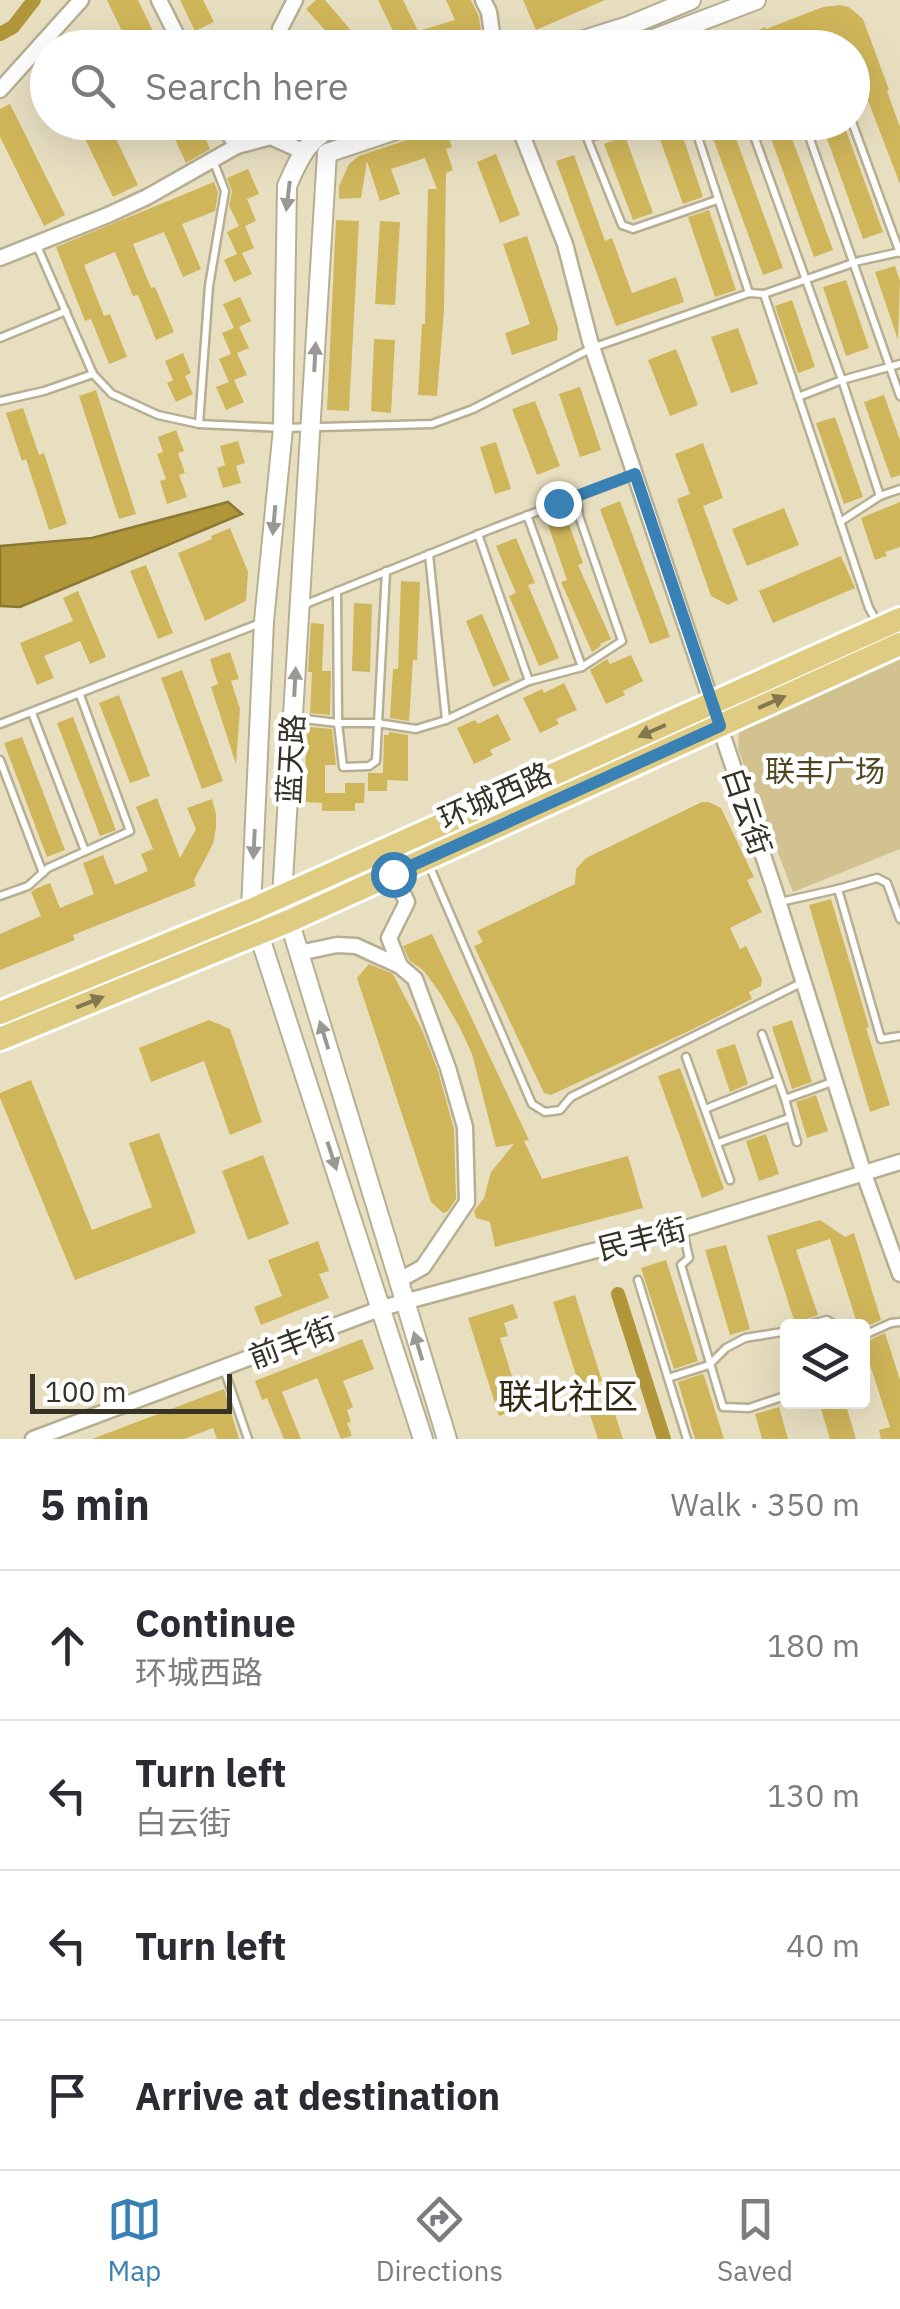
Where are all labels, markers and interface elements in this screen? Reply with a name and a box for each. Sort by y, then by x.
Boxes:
search box [30,30,870,140]
icon: search [65,58,120,113]
text: Search here [145,61,349,110]
one-way arrow [280,181,296,212]
one-way arrow [307,341,323,373]
route end [536,481,582,527]
one-way arrow [265,505,281,536]
one-way arrow [287,665,303,697]
one-way arrow [757,694,787,710]
street label: 蓝天路 [268,713,312,805]
one-way arrow [637,723,667,739]
park label: 联丰广场 [765,751,885,790]
street label: 环城西路 [432,753,558,837]
street label: 白云街 [715,762,781,860]
one-way arrow [246,829,262,861]
route start [371,852,417,898]
one-way arrow [75,994,105,1010]
one-way arrow [316,1019,331,1050]
one-way arrow [325,1142,340,1172]
street label: 民丰街 [594,1208,690,1268]
street label: 前丰街 [243,1308,341,1376]
map controls [780,1319,870,1409]
button: layers [780,1319,870,1409]
one-way arrow [410,1331,425,1361]
scale bar [30,1369,232,1414]
text: 100 m [45,1373,126,1410]
district label: 联北社区 [498,1373,638,1419]
text: 5 min [40,1477,150,1532]
text: Walk · 350 m [671,1483,860,1525]
text: Continue [135,1598,296,1647]
icon: ahead [40,1618,95,1673]
text: 180 m [767,1624,860,1666]
text: 环城西路 [135,1651,263,1693]
text: Turn left [135,1748,286,1797]
icon: left [40,1768,95,1823]
text: 130 m [767,1774,860,1816]
text: 白云街 [135,1801,231,1843]
icon: left [40,1918,95,1973]
text: Turn left [135,1921,286,1970]
text: 40 m [786,1924,860,1966]
icon: arrive [40,2068,95,2123]
text: Arrive at destination [135,2071,500,2120]
tab: Map [107,2192,162,2289]
tab: Directions [376,2192,503,2289]
tab: Saved [717,2192,793,2289]

